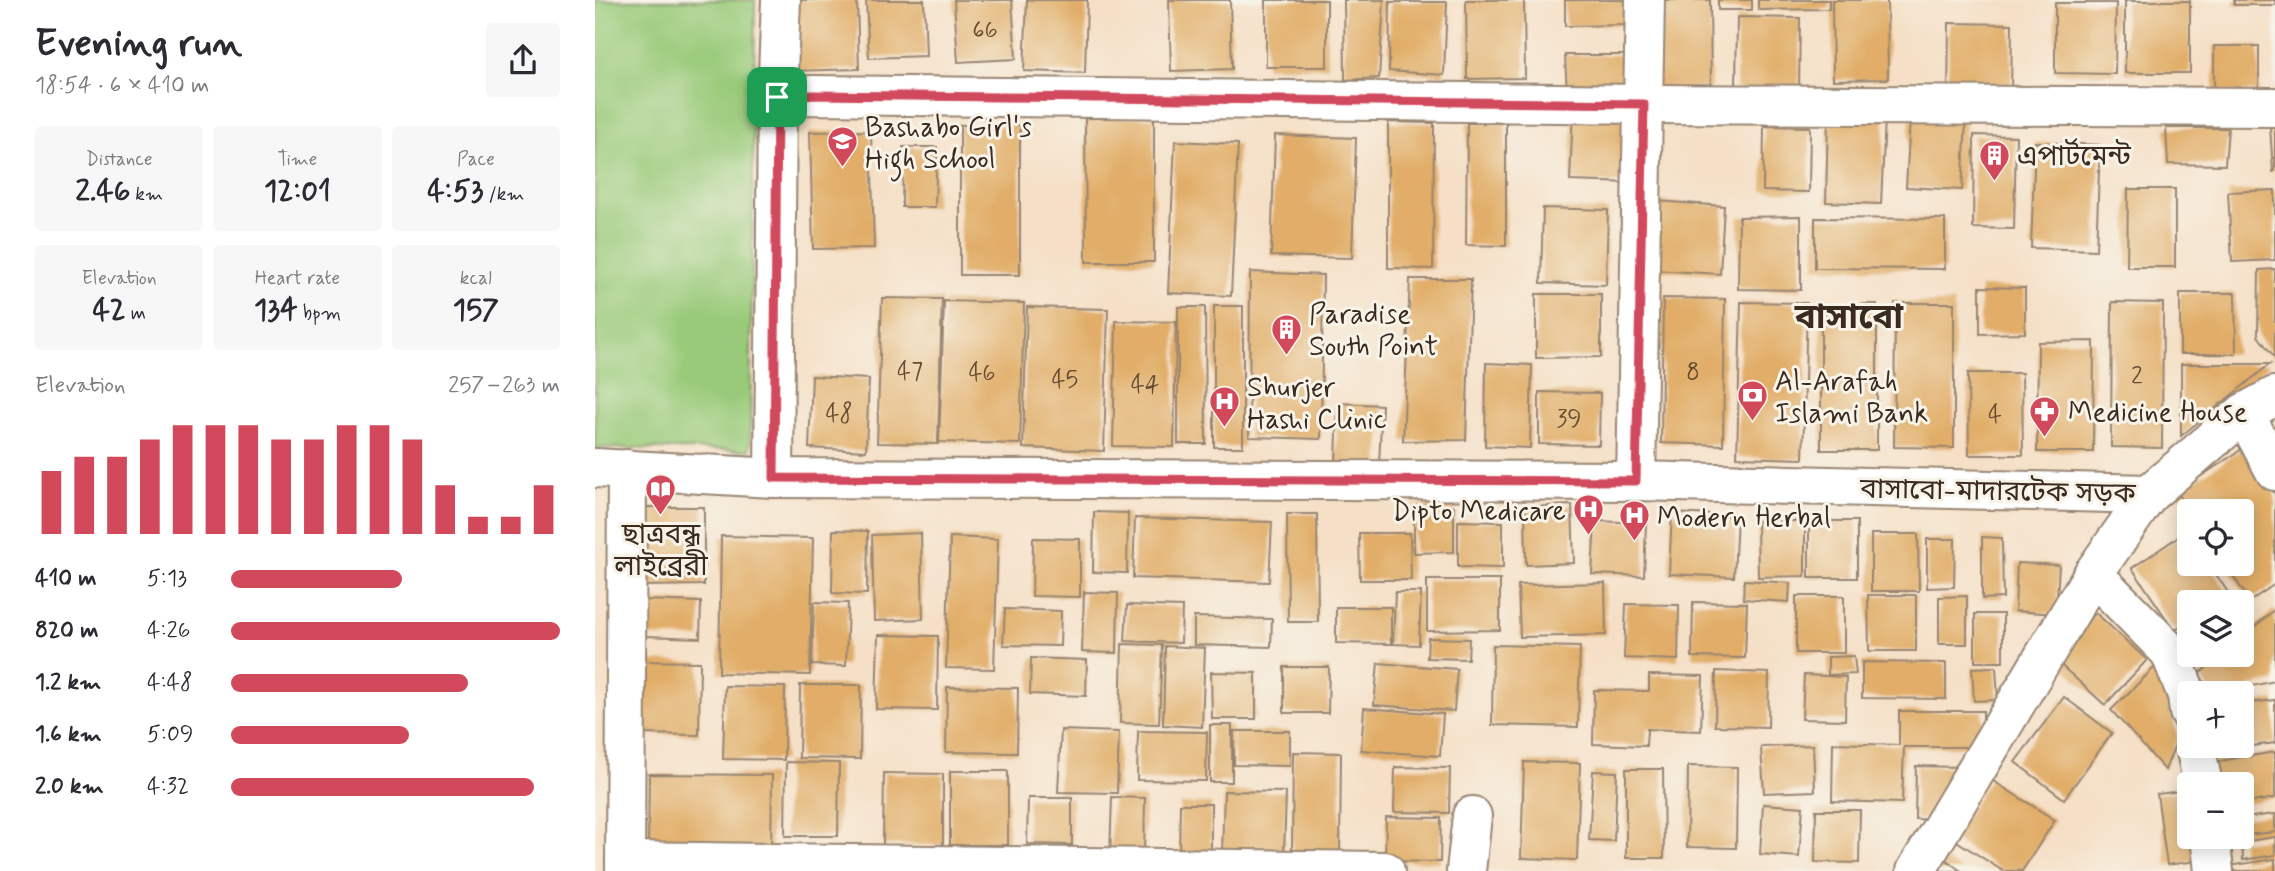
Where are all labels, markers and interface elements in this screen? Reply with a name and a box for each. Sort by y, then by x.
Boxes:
house number: 66 [972,15,998,46]
text: Evening run [35,20,242,69]
button: share [486,23,560,97]
pin [747,67,807,127]
text: 18:54 · 6 × 410 m [35,71,209,101]
icon: arrive [758,78,796,116]
place label: Bashabo Girl's High School [865,110,1032,182]
school or university icon: Bashabo Girl's High School [825,125,859,169]
building icon: এপার্টমেন্ট [1977,138,2011,182]
place label: এপার্টমেন্ট [2017,138,2132,176]
text: Distance [86,147,153,172]
text: Time [278,147,317,172]
text: Pace [457,147,495,172]
text: 2.46 [75,172,130,211]
text: 12:01 [264,172,331,211]
text: 4:53 [427,172,483,211]
text: km [130,182,163,207]
text: /km [483,182,524,207]
text: Elevation [82,266,157,291]
text: Heart rate [255,266,340,291]
text: kcal [460,266,492,291]
text: 42 [92,291,126,330]
text: 134 [254,291,298,330]
text: 157 [453,291,499,330]
district label: বাসাবো [1794,295,1904,341]
place label: Paradise South Point [1309,297,1438,366]
text: m [126,301,146,326]
text: bpm [298,301,341,326]
building icon: Paradise South Point [1269,312,1303,356]
house number: 47 [897,357,923,388]
house number: 8 [1686,357,1700,388]
house number: 46 [968,358,996,389]
house number: 2 [2131,361,2143,392]
place label: Al-Arafah Islami Bank [1775,364,1928,433]
house number: 45 [1052,365,1078,396]
house number: 44 [1131,370,1159,401]
place label: Shurjer Hashi Clinic [1247,370,1387,439]
text: Elevation [35,371,126,401]
text: 257–263 m [448,371,560,401]
bank icon: Al-Arafah Islami Bank [1735,379,1769,423]
hospital icon: Shurjer Hashi Clinic [1207,385,1241,429]
pharmacy icon: Medicine House [2028,394,2062,438]
place label: Medicine House [2068,395,2247,432]
house number: 48 [825,399,853,430]
house number: 4 [1988,400,2002,431]
house number: 39 [1556,404,1582,435]
library icon: ছাত্রবন্ধু লাইব্রেরী [644,472,678,516]
street label: বাসাবো-মাদারটেক সড়ক [1859,472,2136,513]
hospital icon: Dipto Medicare [1572,493,1606,537]
place label: Dipto Medicare [1391,494,1566,531]
hospital icon: Modern Herbal [1617,499,1651,543]
map controls [2177,499,2254,849]
button: locate [2177,499,2254,576]
place label: Modern Herbal [1657,500,1831,537]
place label: ছাত্রবন্ধু লাইব্রেরী [613,517,708,586]
text: 410 m [35,564,97,594]
text: 5:13 [147,564,187,594]
button: layers [2177,590,2254,667]
text: 820 m [35,616,98,646]
text: 4:26 [147,616,191,646]
text: 1.2 km [35,668,101,698]
text: 4:48 [147,668,193,698]
button: + [2177,681,2254,758]
text: 1.6 km [35,720,102,750]
text: 5:09 [147,720,194,750]
text: 2.0 km [35,772,104,802]
text: 4:32 [147,772,189,802]
button: − [2177,772,2254,849]

